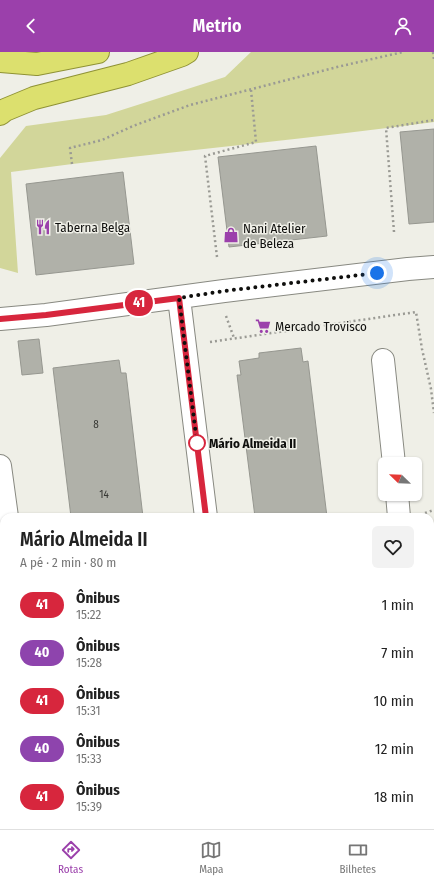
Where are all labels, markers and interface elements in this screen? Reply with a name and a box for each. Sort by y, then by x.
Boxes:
icon: back [20,15,42,37]
text: Metrio [193,15,242,37]
icon: person [392,15,414,37]
restaurant icon: Taberna Belga [34,218,52,236]
place label: Taberna Belga [55,220,130,235]
place label: Nani Atelier de Beleza [243,221,306,251]
shop icon: Nani Atelier de Beleza [222,226,240,244]
your location [367,263,387,283]
line badge: 41 [121,290,157,316]
text: 41 [133,294,145,311]
supermarket icon: Mercado Trovisco [254,317,272,335]
place label: Mercado Trovisco [275,319,367,334]
house number: 8 [93,418,99,431]
marker: Mário Almeida II [188,434,206,452]
place label: Mário Almeida II [209,436,296,451]
north arrow [378,457,422,501]
map controls [378,457,422,501]
house number: 14 [99,488,109,501]
button: heart [372,526,414,568]
text: Mário Almeida II [20,528,147,551]
text: A pé · 2 min · 80 m [20,555,116,570]
text: Ônibus [76,589,120,607]
text: 41 [36,596,48,613]
text: 1 min [381,596,414,614]
text: 15:22 [76,607,101,622]
text: Ônibus [76,637,120,655]
text: 40 [35,644,49,661]
text: 7 min [381,644,414,662]
text: 15:28 [76,655,102,670]
text: Ônibus [76,685,120,703]
text: 41 [36,692,48,709]
text: 10 min [374,692,414,710]
text: 15:31 [76,703,101,718]
text: Ônibus [76,733,120,751]
text: 40 [35,740,49,757]
text: 12 min [375,740,414,758]
text: 15:33 [76,751,102,766]
text: Ônibus [76,781,120,799]
text: 41 [36,788,48,805]
text: 18 min [374,788,414,806]
text: 15:39 [76,799,102,814]
tab: Rotas [58,839,83,876]
tab: Mapa [199,839,223,876]
tab: Bilhetes [339,839,376,876]

